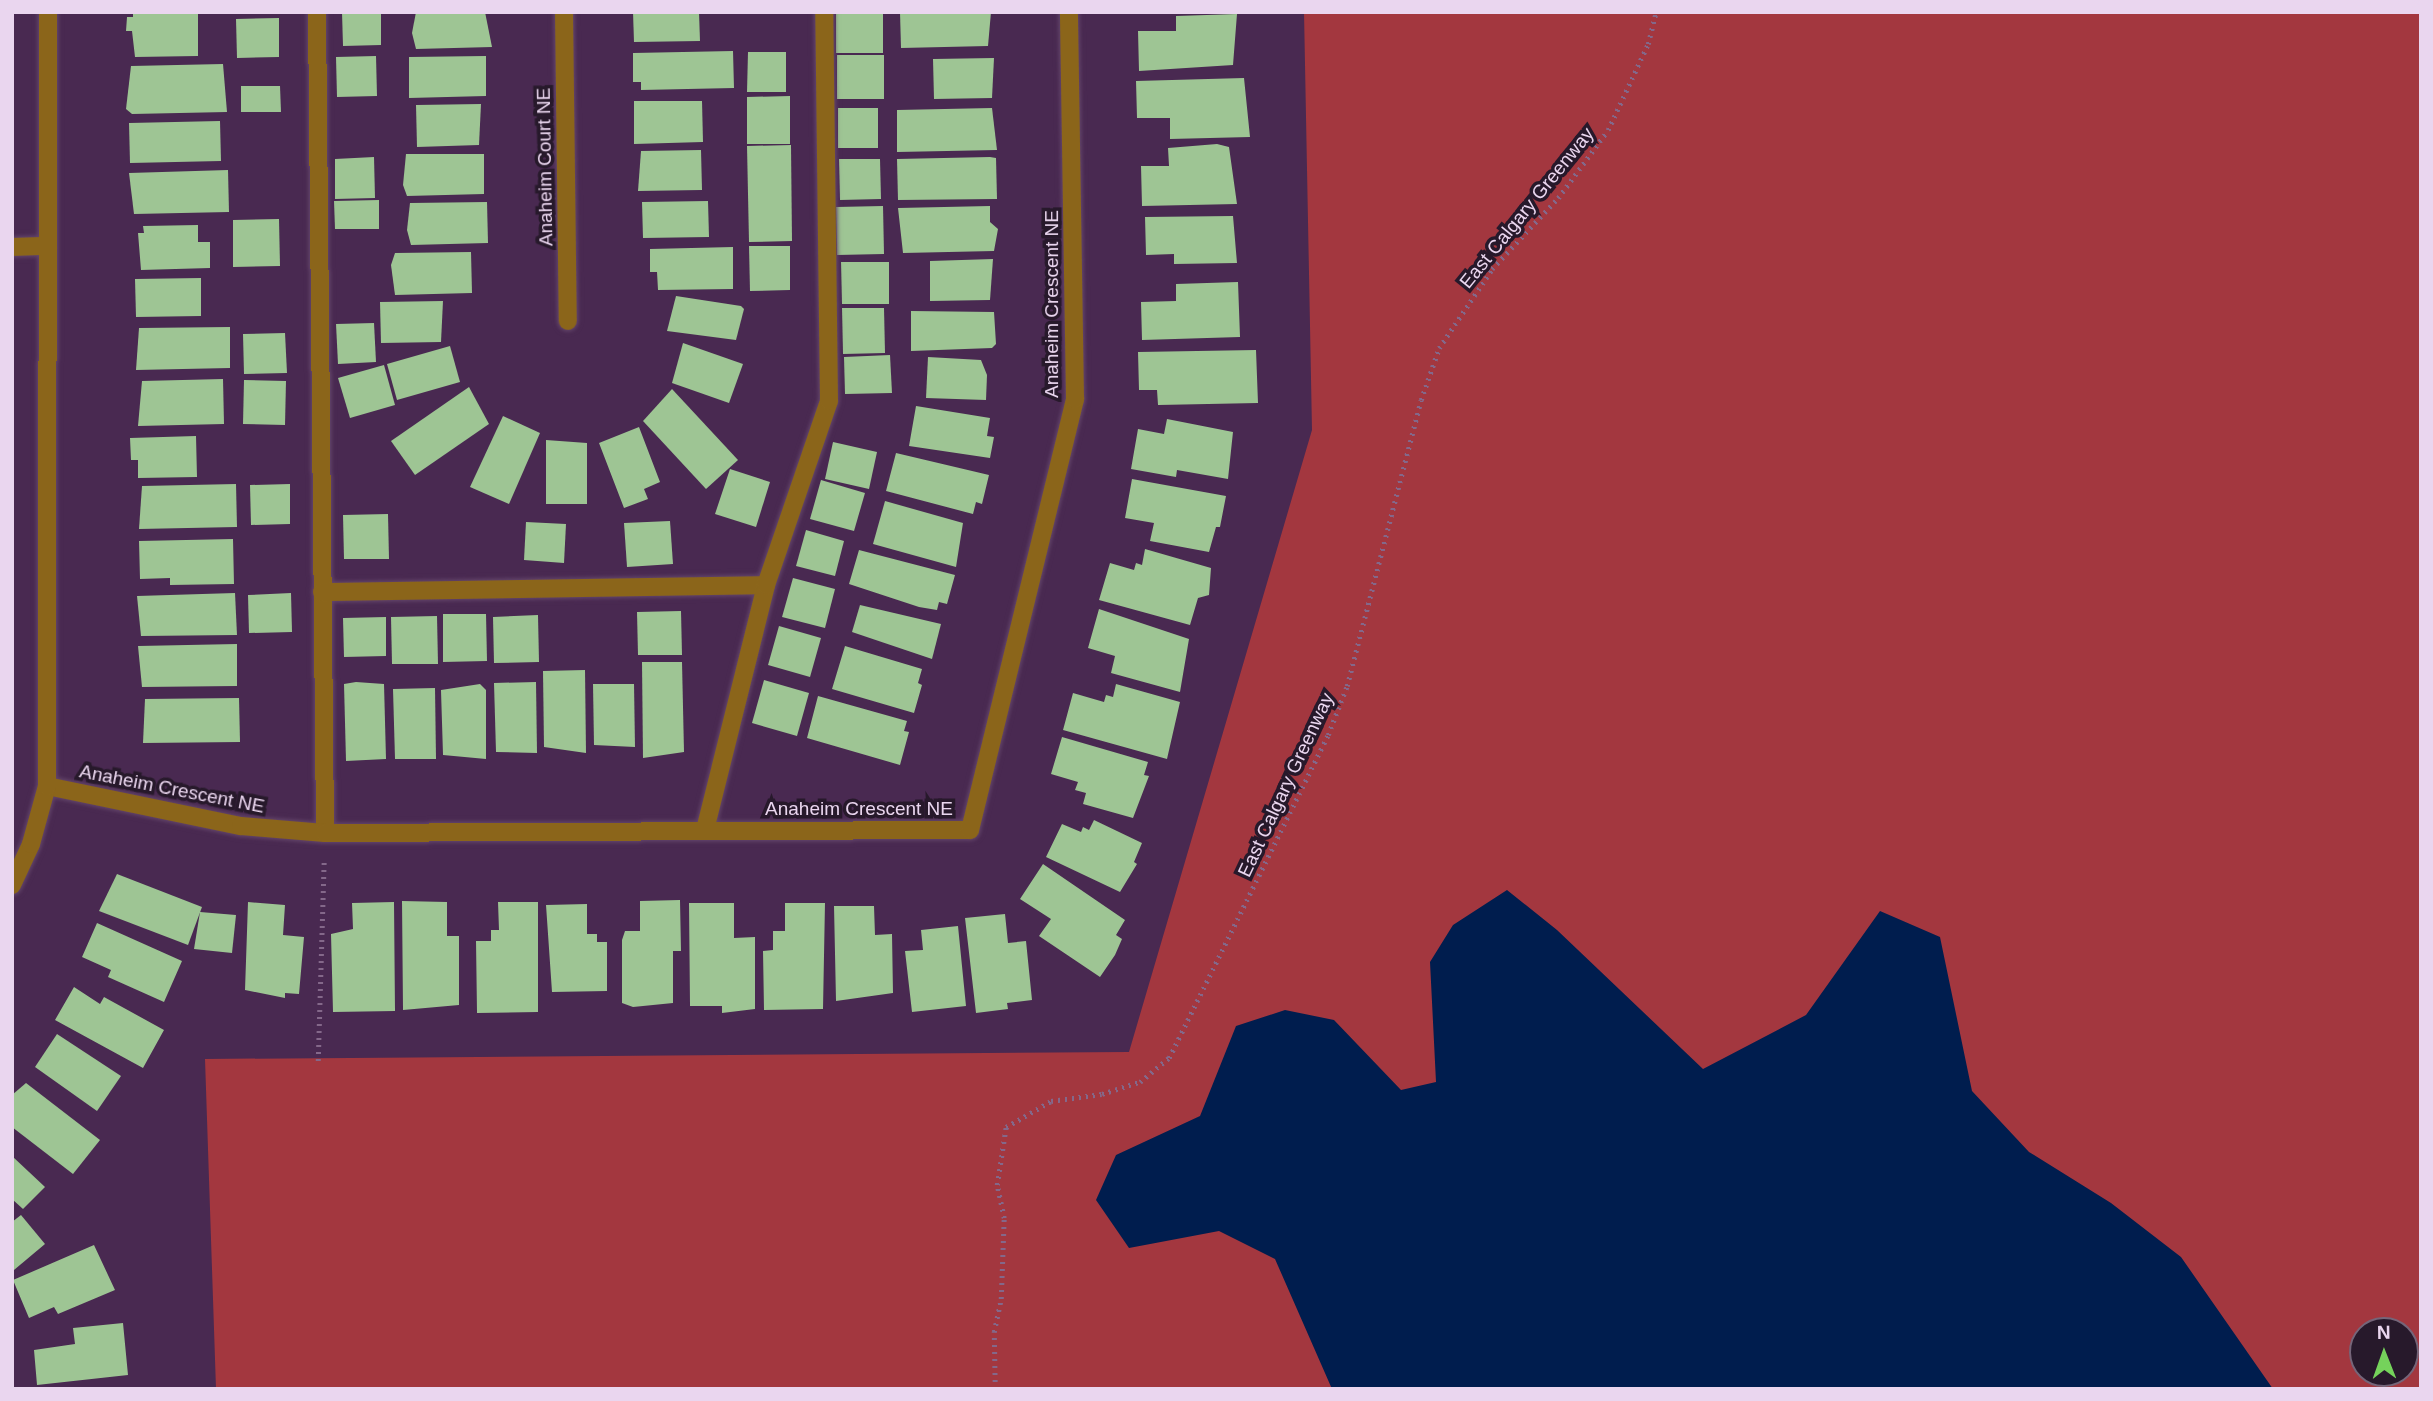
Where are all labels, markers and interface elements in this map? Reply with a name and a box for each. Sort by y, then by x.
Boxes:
street label: Anaheim Court NE [532,88,558,246]
street label: East Calgary Greenway [1455,123,1599,293]
street label: Anaheim Crescent NE [1041,210,1063,398]
street label: East Calgary Greenway [1233,689,1339,881]
street label: Anaheim Crescent NE [78,760,266,818]
street label: Anaheim Crescent NE [765,798,953,820]
north arrow [2349,1317,2419,1387]
text: N [2377,1322,2391,1343]

